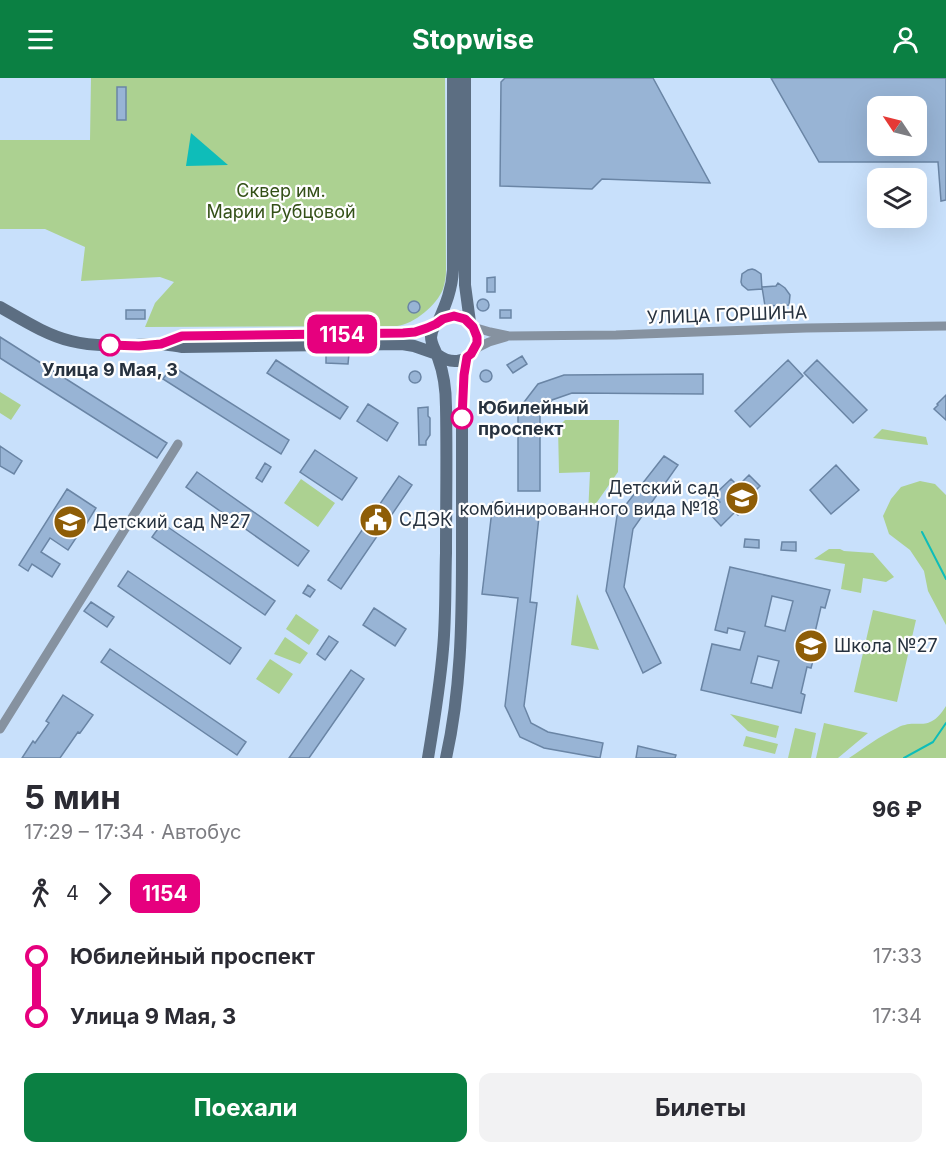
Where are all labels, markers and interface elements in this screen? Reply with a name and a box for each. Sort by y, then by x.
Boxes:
icon: menu [24,23,57,56]
text: Stopwise [412,23,534,56]
icon: person [889,23,922,56]
north arrow [867,96,927,156]
map controls [867,96,927,228]
button: layers [867,168,927,228]
park label: Сквер им. Марии Рубцовой [206,180,356,222]
street label: УЛИЦА ГОРШИНА [646,301,808,328]
line badge: 1154 [300,314,384,354]
text: 1154 [319,322,365,347]
marker: Улица 9 Мая, 3 [99,334,121,356]
place label: Улица 9 Мая, 3 [42,359,178,380]
place label: Юбилейный проспект [478,397,589,439]
marker: Юбилейный проспект [451,407,473,429]
place label: Детский сад комбинированного вида №18 [459,477,719,519]
school or university icon: Детский сад комбинированного вида №18 [724,480,760,516]
public building icon: СДЭК [358,502,394,538]
school or university icon: Детский сад №27 [52,504,88,540]
place label: СДЭК [399,509,452,530]
place label: Детский сад №27 [93,511,250,532]
school or university icon: Школа №27 [793,628,829,664]
place label: Школа №27 [834,635,938,656]
text: 5 мин [24,777,121,817]
text: 96 ₽ [872,796,922,822]
text: 17:29 – 17:34 · Автобус [24,820,241,844]
icon: walk [24,877,57,910]
icon: forward [88,877,121,910]
text: 4 [66,881,79,905]
text: 1154 [142,881,188,906]
text: Юбилейный проспект [70,943,315,969]
text: 17:33 [873,944,922,968]
text: Улица 9 Мая, 3 [70,1003,236,1029]
text: 17:34 [872,1004,922,1028]
button: Поехали [24,1073,467,1142]
button: Билеты [479,1073,922,1142]

